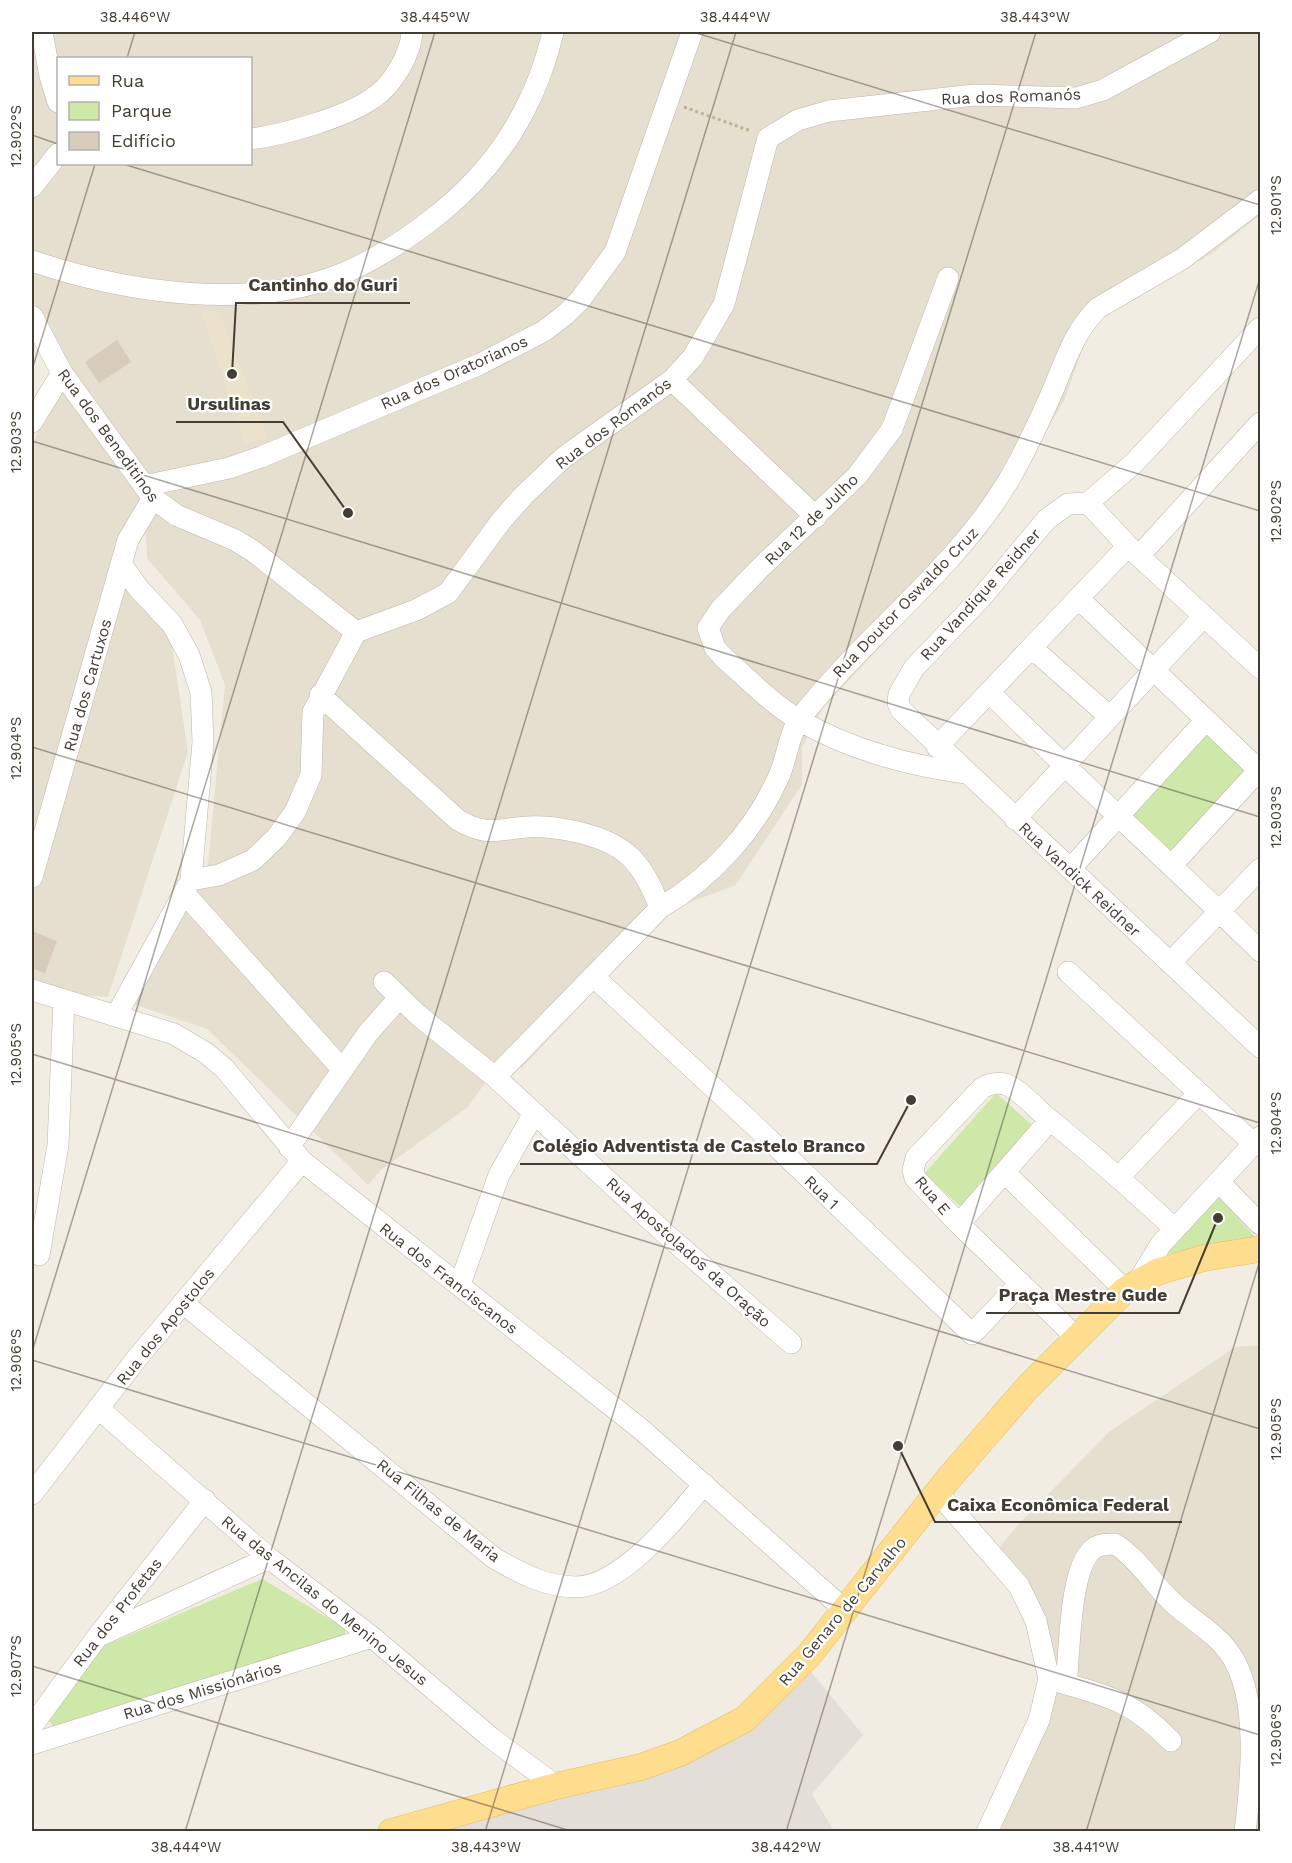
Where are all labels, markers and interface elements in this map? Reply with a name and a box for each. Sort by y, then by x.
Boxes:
text: 38.446°W [100,8,170,26]
text: 38.445°W [400,8,470,26]
text: 38.444°W [700,8,770,26]
text: 38.443°W [1000,8,1070,26]
legend [57,57,252,165]
text: Rua [111,70,144,91]
street label: Rua dos Romanós [941,85,1081,108]
text: Parque [111,100,172,121]
text: 12.902°S [7,105,25,167]
text: Edifício [111,130,176,151]
text: 12.901°S [1267,175,1285,235]
callout: Cantinho do Guri [236,267,410,303]
text: Cantinho do Guri [248,274,398,295]
street label: Rua dos Oratorianos [378,331,531,413]
street label: Rua dos Beneditinos [54,365,163,506]
street label: Rua dos Romanós [552,374,675,473]
callout: Ursulinas [176,386,283,422]
text: Ursulinas [187,393,271,414]
text: 12.903°S [7,411,25,473]
street label: Rua 12 de Julho [761,470,862,569]
text: 12.902°S [1267,480,1285,542]
street label: Rua Doutor Oswaldo Cruz [829,523,982,681]
street label: Rua Vandique Reidner [916,524,1045,664]
street label: Rua dos Cartuxos [59,617,115,754]
text: 12.904°S [7,717,25,779]
text: 12.903°S [1267,786,1285,848]
street label: Rua Vandick Reidner [1015,818,1145,941]
text: 12.905°S [7,1023,25,1085]
text: 12.904°S [1267,1092,1285,1154]
callout: Colégio Adventista de Castelo Branco [520,1128,877,1164]
text: Colégio Adventista de Castelo Branco [533,1135,866,1156]
street label: Rua 1 [801,1171,843,1213]
street label: Rua E [911,1172,954,1219]
street label: Rua Apostolados da Oração [602,1173,775,1331]
street label: Rua dos Franciscanos [376,1219,522,1338]
street label: Rua dos Apostolos [112,1264,218,1389]
callout: Praça Mestre Gude [986,1277,1179,1313]
text: Praça Mestre Gude [999,1284,1167,1305]
text: 12.906°S [7,1329,25,1391]
text: 12.905°S [1267,1398,1285,1460]
street label: Rua Filhas de Maria [373,1455,504,1566]
callout: Caixa Econômica Federal [935,1486,1182,1522]
text: Caixa Econômica Federal [947,1494,1169,1515]
street label: Rua das Ancilas do Menino Jesus [218,1511,432,1690]
street label: Rua Genaro de Carvalho [775,1533,910,1690]
street label: Rua dos Profetas [69,1554,166,1670]
text: 12.907°S [7,1635,25,1697]
street label: Rua dos Missionários [121,1657,284,1724]
text: 12.906°S [1267,1704,1285,1766]
text: 38.444°W [151,1838,221,1856]
text: 38.443°W [451,1838,521,1856]
text: 38.442°W [751,1838,821,1856]
text: 38.441°W [1052,1838,1120,1856]

